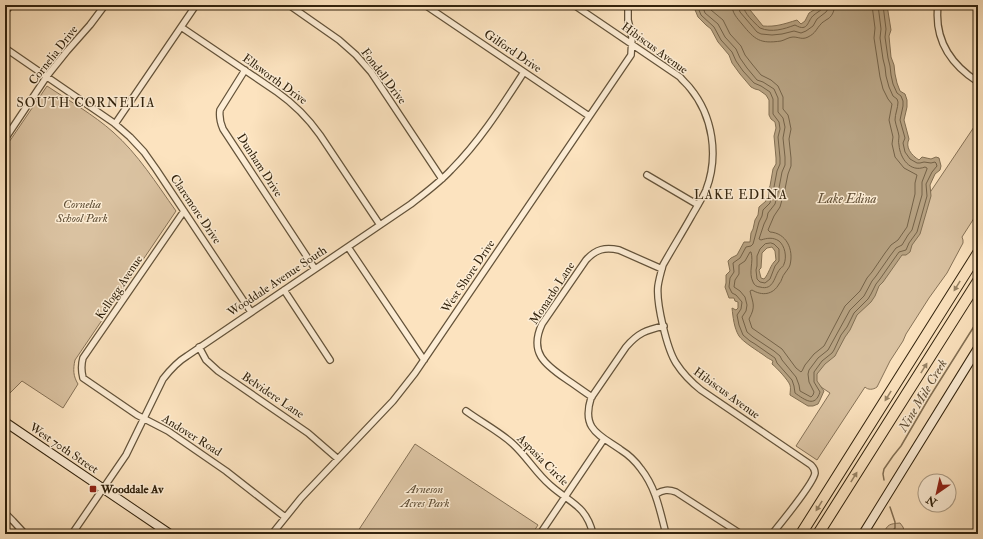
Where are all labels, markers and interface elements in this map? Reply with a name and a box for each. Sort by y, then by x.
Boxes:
street label: Hibiscus Avenue [619,19,691,78]
street label: Cornelia Drive [25,23,81,88]
street label: Gilford Drive [481,27,544,76]
street label: Fondell Drive [358,45,410,107]
street label: Ellsworth Drive [239,51,310,108]
district label: SOUTH CORNELIA [17,95,155,111]
street label: Dunham Drive [233,131,286,200]
street label: Claremore Drive [167,172,224,247]
district label: LAKE EDINA [694,187,788,203]
water label: Lake Edina [816,191,877,207]
park label: Cornelia School Park [55,197,108,226]
street label: West Shore Drive [438,237,498,316]
street label: Wooddale Avenue South [224,242,330,321]
street label: Kellogg Avenue [92,252,146,322]
street label: Monardo Lane [527,259,578,327]
one-way arrow [953,281,961,291]
water label: Nine Mile Creek [895,356,951,435]
one-way arrow [920,362,927,373]
street label: Hibiscus Avenue [691,364,763,423]
street label: Belvidere Lane [239,369,307,422]
one-way arrow [884,391,892,401]
street label: Andover Road [158,411,224,460]
street label: West 70th Street [26,419,101,477]
street label: Aspasia Circle [513,431,572,489]
one-way arrow [850,472,858,483]
north arrow [917,473,957,513]
place label: Wooddale Av [100,482,164,497]
park label: Arneson Acres Park [399,482,450,511]
marker: Wooddale Av [88,484,98,494]
text: N [923,492,940,510]
one-way arrow [815,500,822,512]

